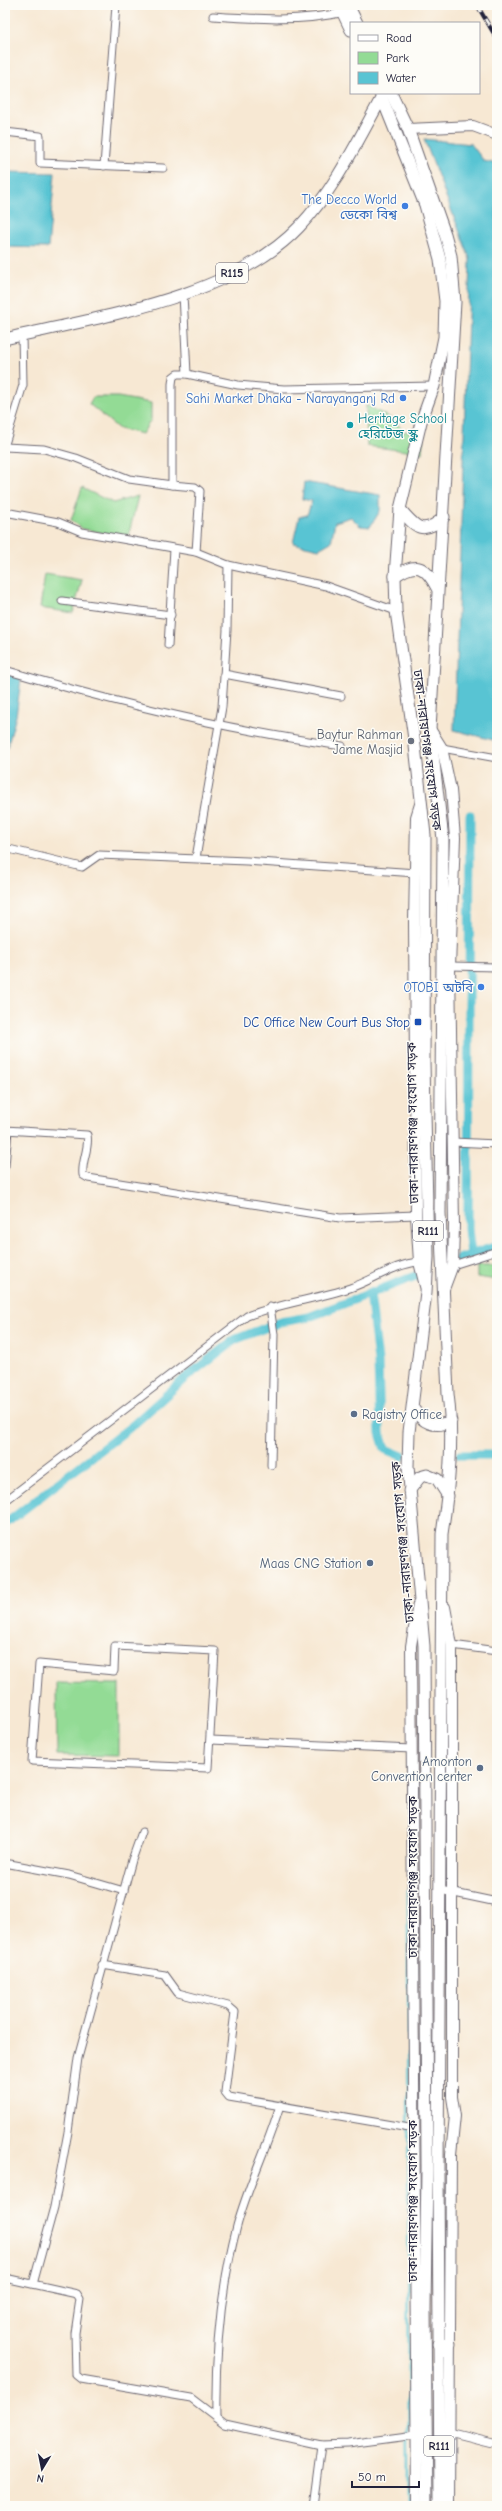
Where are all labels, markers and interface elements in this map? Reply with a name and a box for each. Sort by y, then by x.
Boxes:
legend [350,22,480,94]
text: Road [386,31,412,45]
text: Park [386,51,409,65]
text: Water [386,71,416,85]
place label: The Decco World ডেকো বিশ্ব [301,192,397,222]
marker: The Decco World ডেকো বিশ্ব [400,201,410,211]
road number: R115 [216,263,248,283]
place label: Sahi Market Dhaka - Narayanganj Rd [186,391,395,406]
marker: Sahi Market Dhaka - Narayanganj Rd [398,393,408,403]
place label: Heritage School হেরিটেজ স্কুল [358,411,447,442]
marker: Heritage School হেরিটেজ স্কুল [345,420,355,430]
street label: ঢাকা-নারায়ণগঞ্জ সংযোগ সড়ক [410,668,445,832]
place label: Baytur Rahman Jame Masjid [317,727,403,757]
marker: Baytur Rahman Jame Masjid [406,736,416,746]
place label: OTOBI অটবি [403,980,473,995]
marker: OTOBI অটবি [476,982,486,992]
place label: DC Office New Court Bus Stop [243,1015,410,1030]
marker: DC Office New Court Bus Stop [413,1017,423,1027]
street label: ঢাকা-নারায়ণগঞ্জ সংযোগ সড়ক [404,1041,421,1205]
road number: R111 [413,1221,443,1241]
place label: Ragistry Office [362,1407,442,1422]
marker: Ragistry Office [349,1409,359,1419]
street label: ঢাকা-নারায়ণগঞ্জ সংযোগ সড়ক [388,1460,417,1624]
place label: Maas CNG Station [260,1556,362,1571]
marker: Maas CNG Station [365,1558,375,1568]
place label: Amonton Convention center [371,1754,473,1784]
marker: Amonton Convention center [475,1763,485,1773]
street label: ঢাকা-নারায়ণগঞ্জ সংযোগ সড়ক [405,1796,420,1959]
street label: ঢাকা-নারায়ণগঞ্জ সংযোগ সড়ক [405,2120,420,2283]
road number: R111 [424,2436,454,2456]
north arrow [22,2449,62,2489]
scale bar [352,2463,419,2489]
text: 50 m [358,2470,386,2484]
text: N [36,2471,45,2485]

